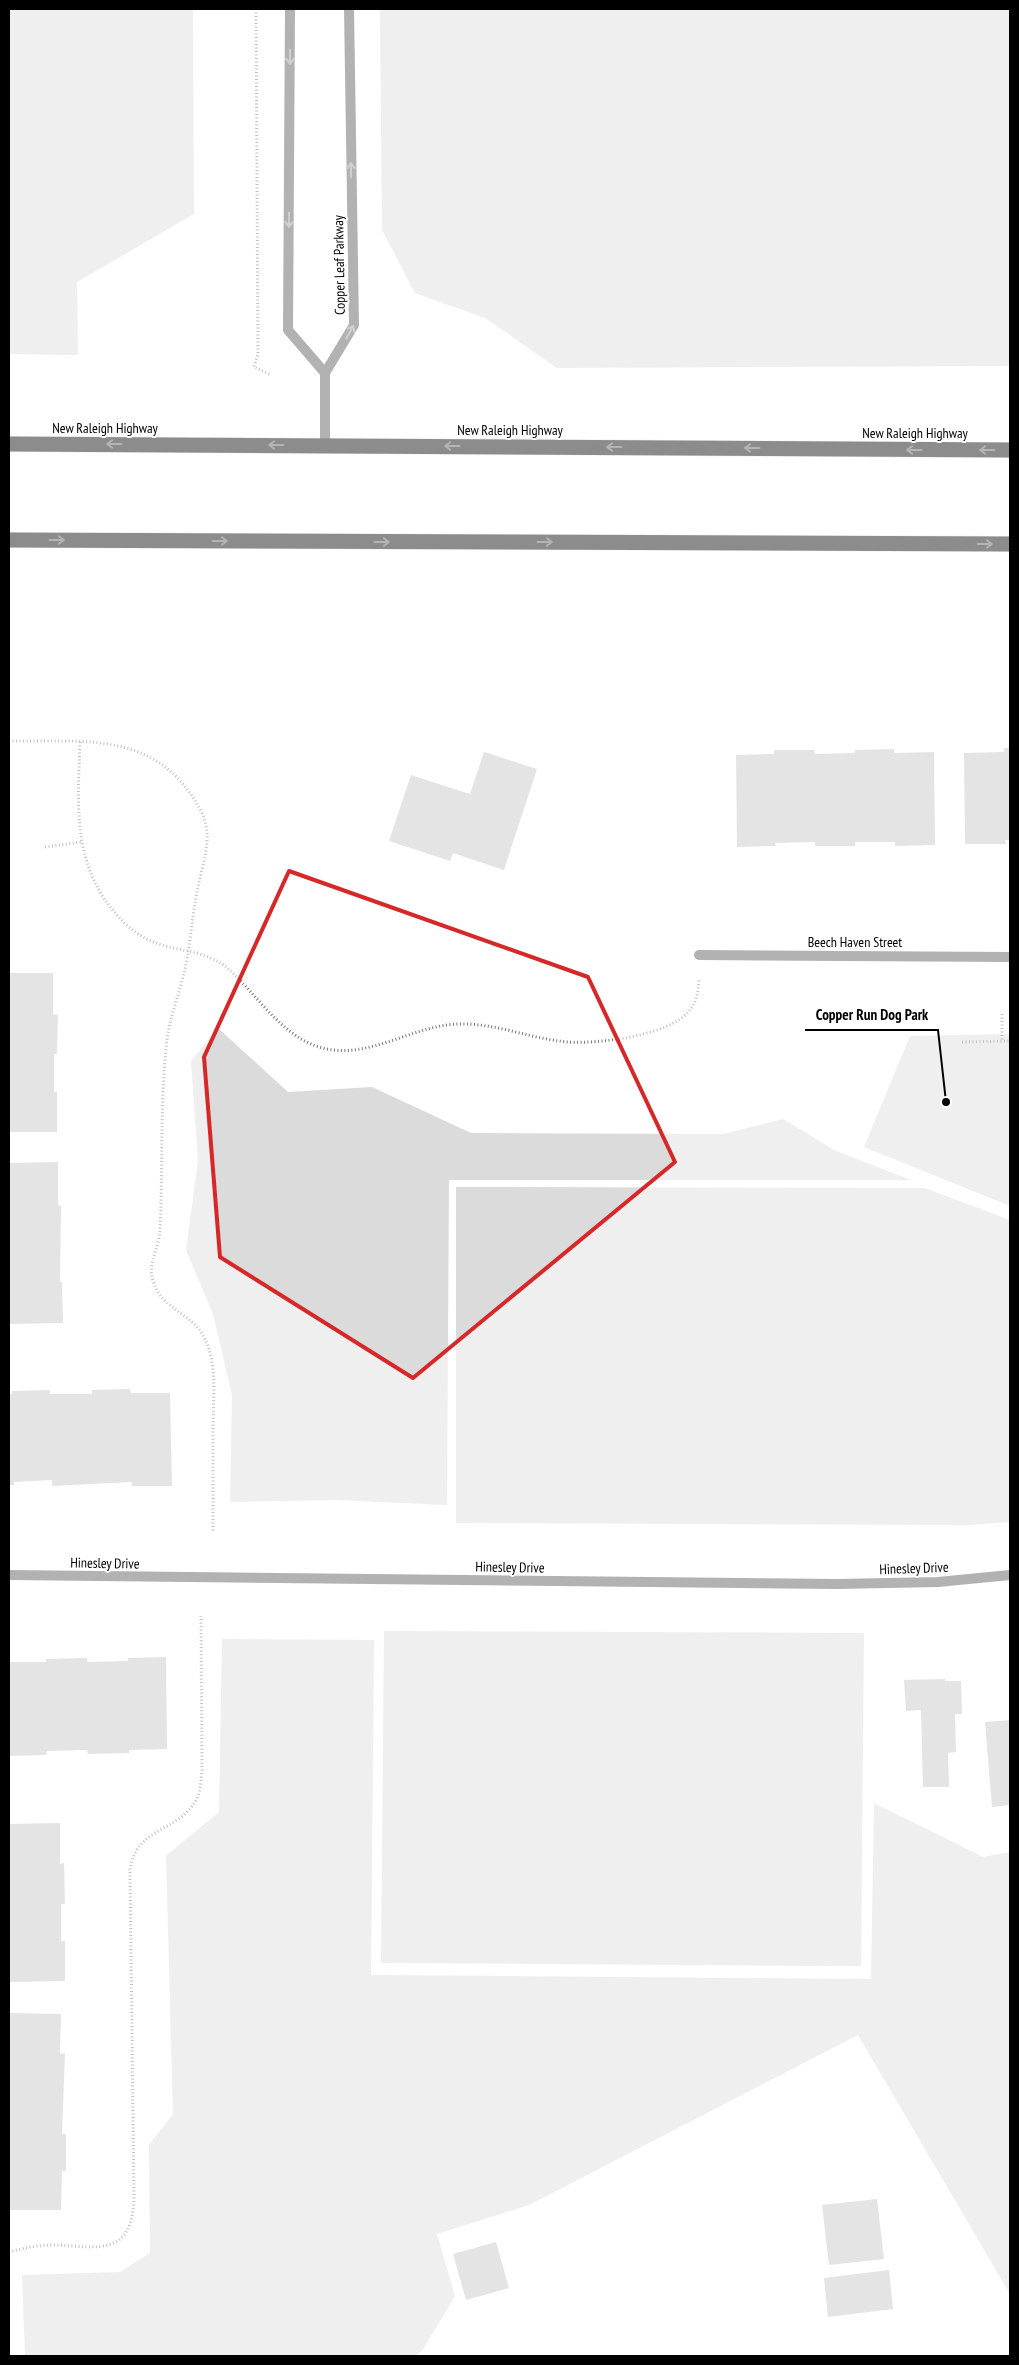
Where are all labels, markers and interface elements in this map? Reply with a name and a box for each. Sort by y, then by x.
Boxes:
one-way arrow [285,49,295,65]
one-way arrow [346,163,355,179]
one-way arrow [284,212,294,228]
street label: Copper Leaf Parkway [329,214,349,315]
one-way arrow [345,325,355,339]
street label: New Raleigh Highway [52,419,159,437]
street label: New Raleigh Highway [457,421,564,439]
street label: New Raleigh Highway [862,424,969,442]
one-way arrow [106,439,122,449]
one-way arrow [268,440,284,450]
one-way arrow [444,441,460,451]
one-way arrow [606,442,622,452]
one-way arrow [744,444,760,453]
one-way arrow [906,445,922,455]
one-way arrow [979,445,995,455]
one-way arrow [49,535,65,545]
one-way arrow [212,536,228,546]
one-way arrow [374,537,390,547]
one-way arrow [536,537,553,547]
one-way arrow [976,539,993,549]
street label: Beech Haven Street [808,933,902,951]
callout: Copper Run Dog Park [805,1000,938,1030]
text: Copper Run Dog Park [816,1005,929,1024]
street label: Hinesley Drive [70,1553,140,1573]
street label: Hinesley Drive [475,1557,545,1577]
street label: Hinesley Drive [879,1558,949,1578]

